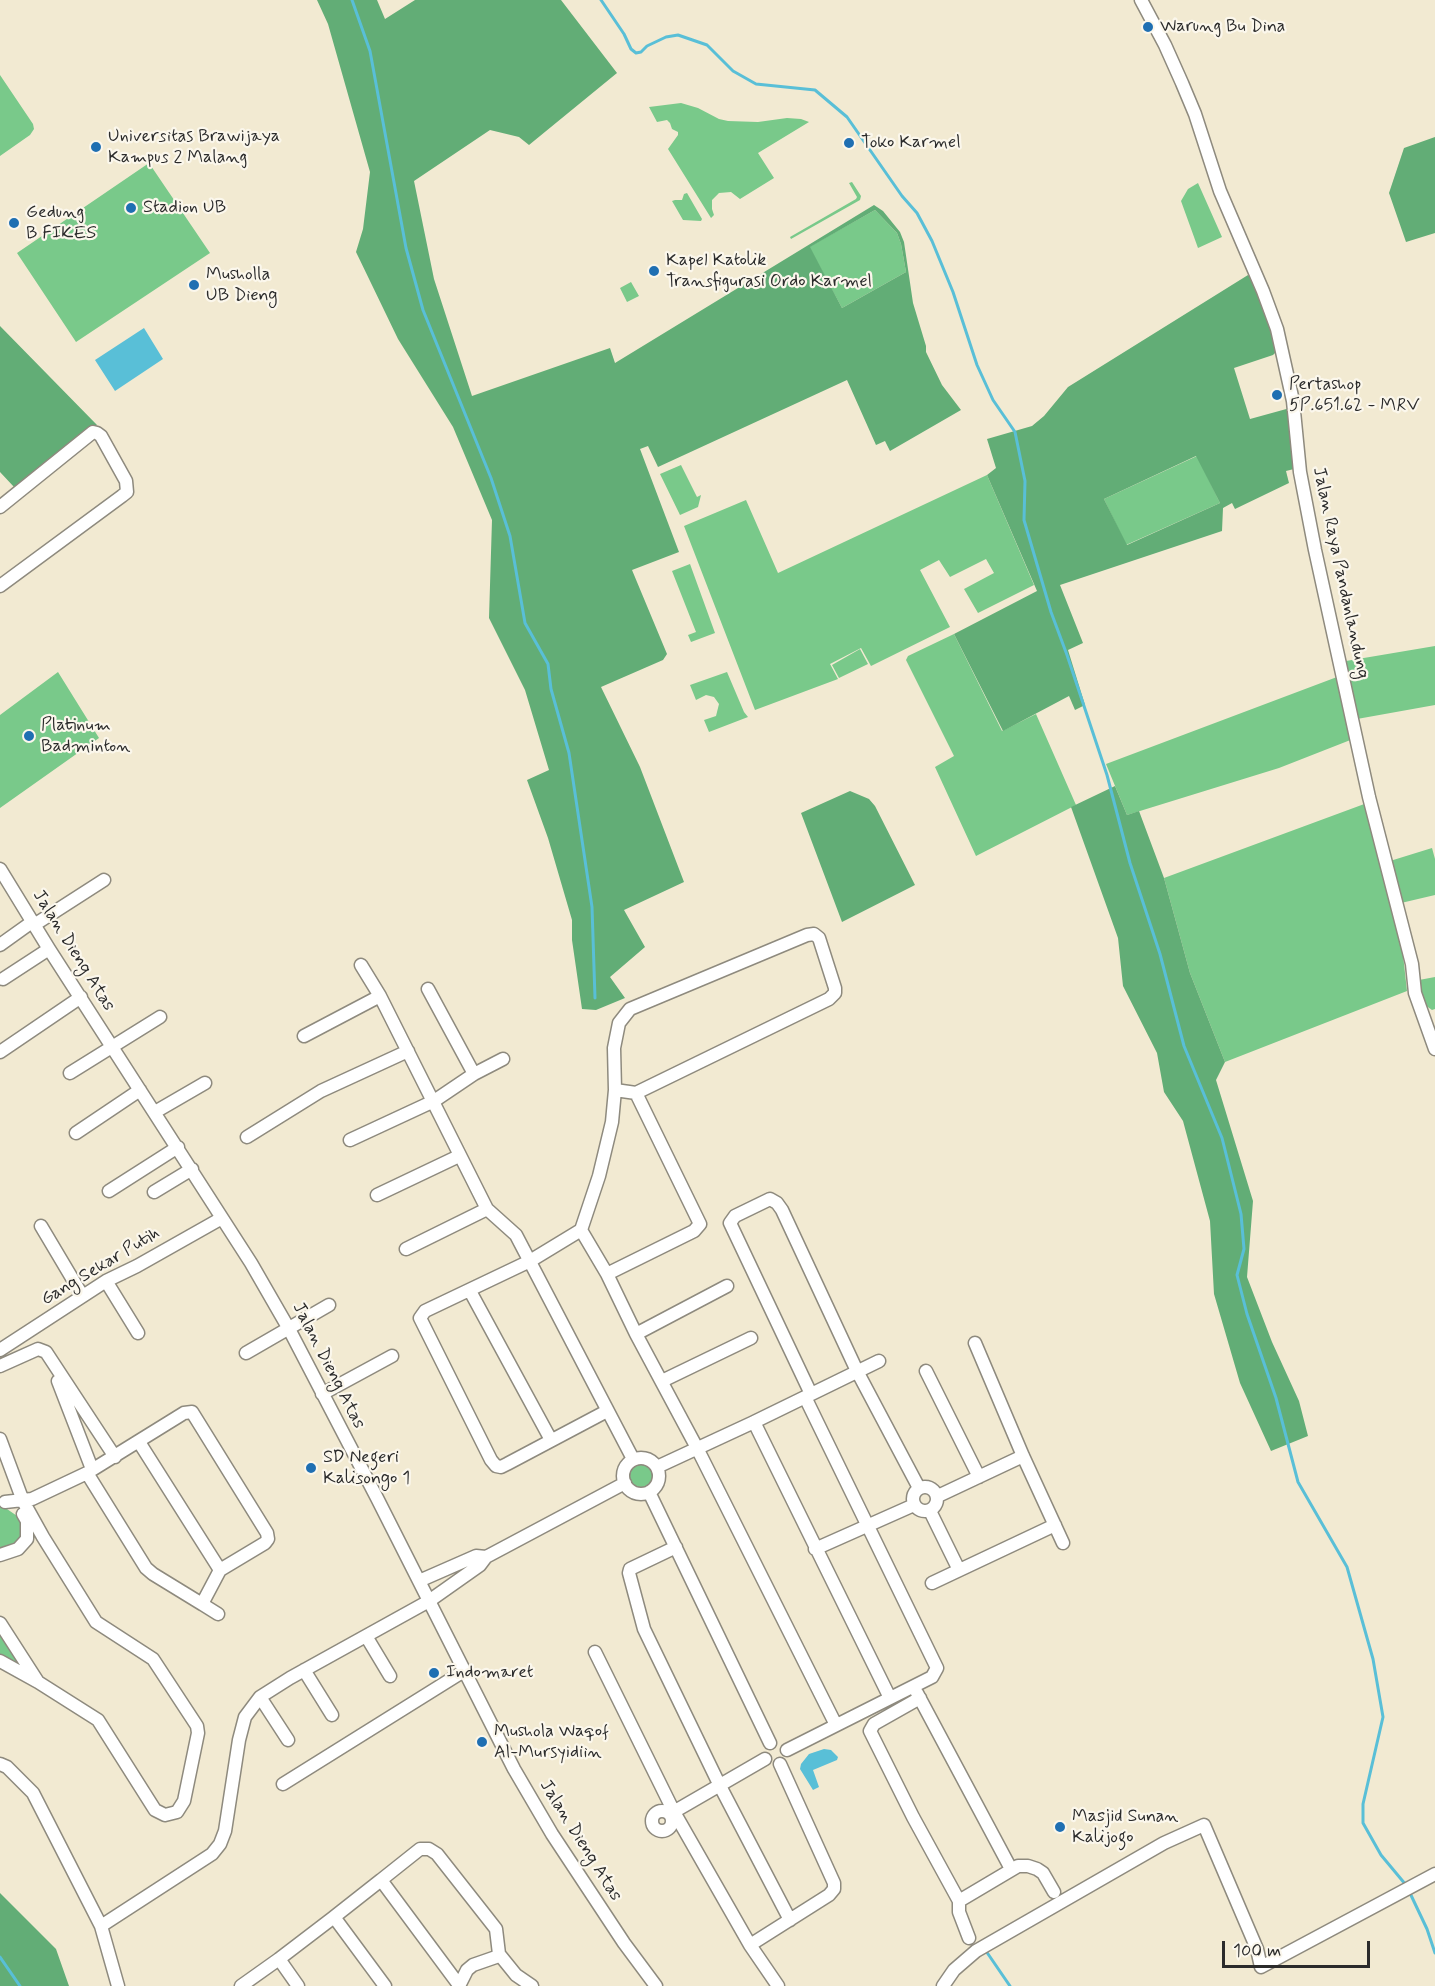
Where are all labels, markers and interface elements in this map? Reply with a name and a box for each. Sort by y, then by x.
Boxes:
place label: Warung Bu Dina [1160,16,1285,38]
marker: Warung Bu Dina [1141,20,1155,34]
place label: Universitas Brawijaya Kampus 2 Malang [108,126,280,168]
place label: Toko Karmel [861,132,961,154]
marker: Toko Karmel [842,136,856,150]
marker: Universitas Brawijaya Kampus 2 Malang [89,140,103,154]
place label: Stadion UB [143,197,226,219]
marker: Stadion UB [124,201,138,215]
place label: Gedung B FIKES [26,202,96,244]
marker: Gedung B FIKES [7,216,21,230]
place label: Kapel Katolik Transfigurasi Ordo Karmel [666,250,872,292]
place label: Musholla UB Dieng [206,264,277,306]
marker: Kapel Katolik Transfigurasi Ordo Karmel [647,264,661,278]
marker: Musholla UB Dieng [187,278,201,292]
place label: Pertashop 5P.651.62 - MRV [1289,374,1420,416]
marker: Pertashop 5P.651.62 - MRV [1270,388,1284,402]
street label: Jalan Raya Pandanlandung [1307,465,1373,681]
place label: Platinum Badminton [41,715,130,758]
marker: Platinum Badminton [22,729,36,743]
street label: Jalan Dieng Atas [27,886,119,1016]
street label: Gang Sekar Putih [38,1223,164,1311]
street label: Jalan Dieng Atas [287,1299,369,1433]
place label: SD Negeri Kalisongo 1 [323,1447,410,1490]
marker: SD Negeri Kalisongo 1 [304,1461,318,1475]
place label: Indomaret [446,1662,534,1684]
marker: Indomaret [427,1666,441,1680]
place label: Mushola Waqof Al-Mursyidiin [494,1721,609,1764]
marker: Mushola Waqof Al-Mursyidiin [475,1735,489,1749]
street label: Jalan Dieng Atas [534,1776,626,1906]
place label: Masjid Sunan Kalijogo [1072,1806,1178,1848]
marker: Masjid Sunan Kalijogo [1053,1820,1067,1834]
scale bar [1225,1929,1374,1967]
text: 100 m [1233,1939,1281,1963]

